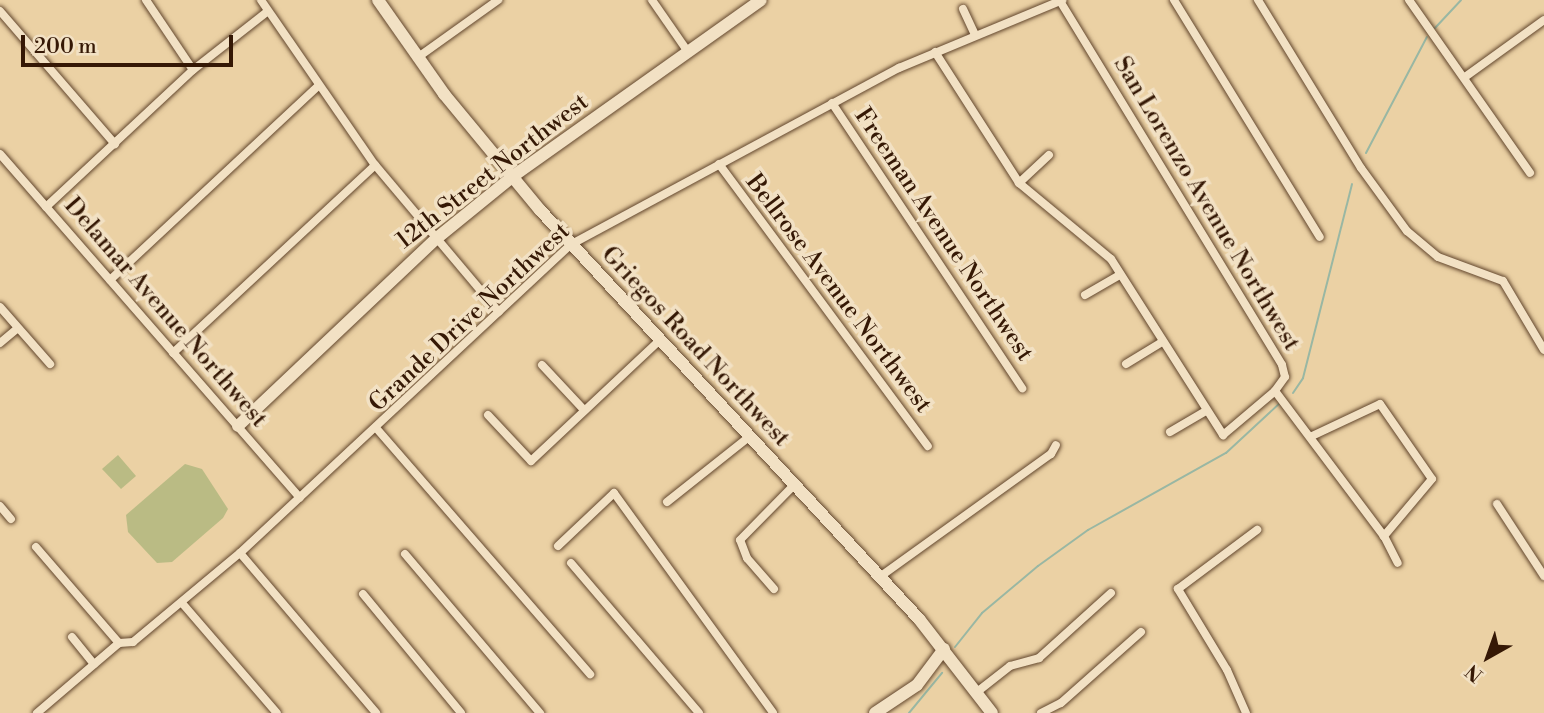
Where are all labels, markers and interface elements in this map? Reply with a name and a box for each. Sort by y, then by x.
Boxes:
scale bar [24,21,236,65]
text: 200 m [34,34,97,60]
street label: San Lorenzo Avenue Northwest [1107,52,1305,356]
street label: 12th Street Northwest [391,88,595,256]
street label: Freeman Avenue Northwest [847,103,1039,367]
street label: Bellrose Avenue Northwest [739,169,937,419]
street label: Delamar Avenue Northwest [57,192,273,434]
street label: Grande Drive Northwest [364,217,576,419]
street label: Griegos Road Northwest [595,241,795,453]
north arrow [1453,622,1523,692]
text: N [1461,659,1488,687]

